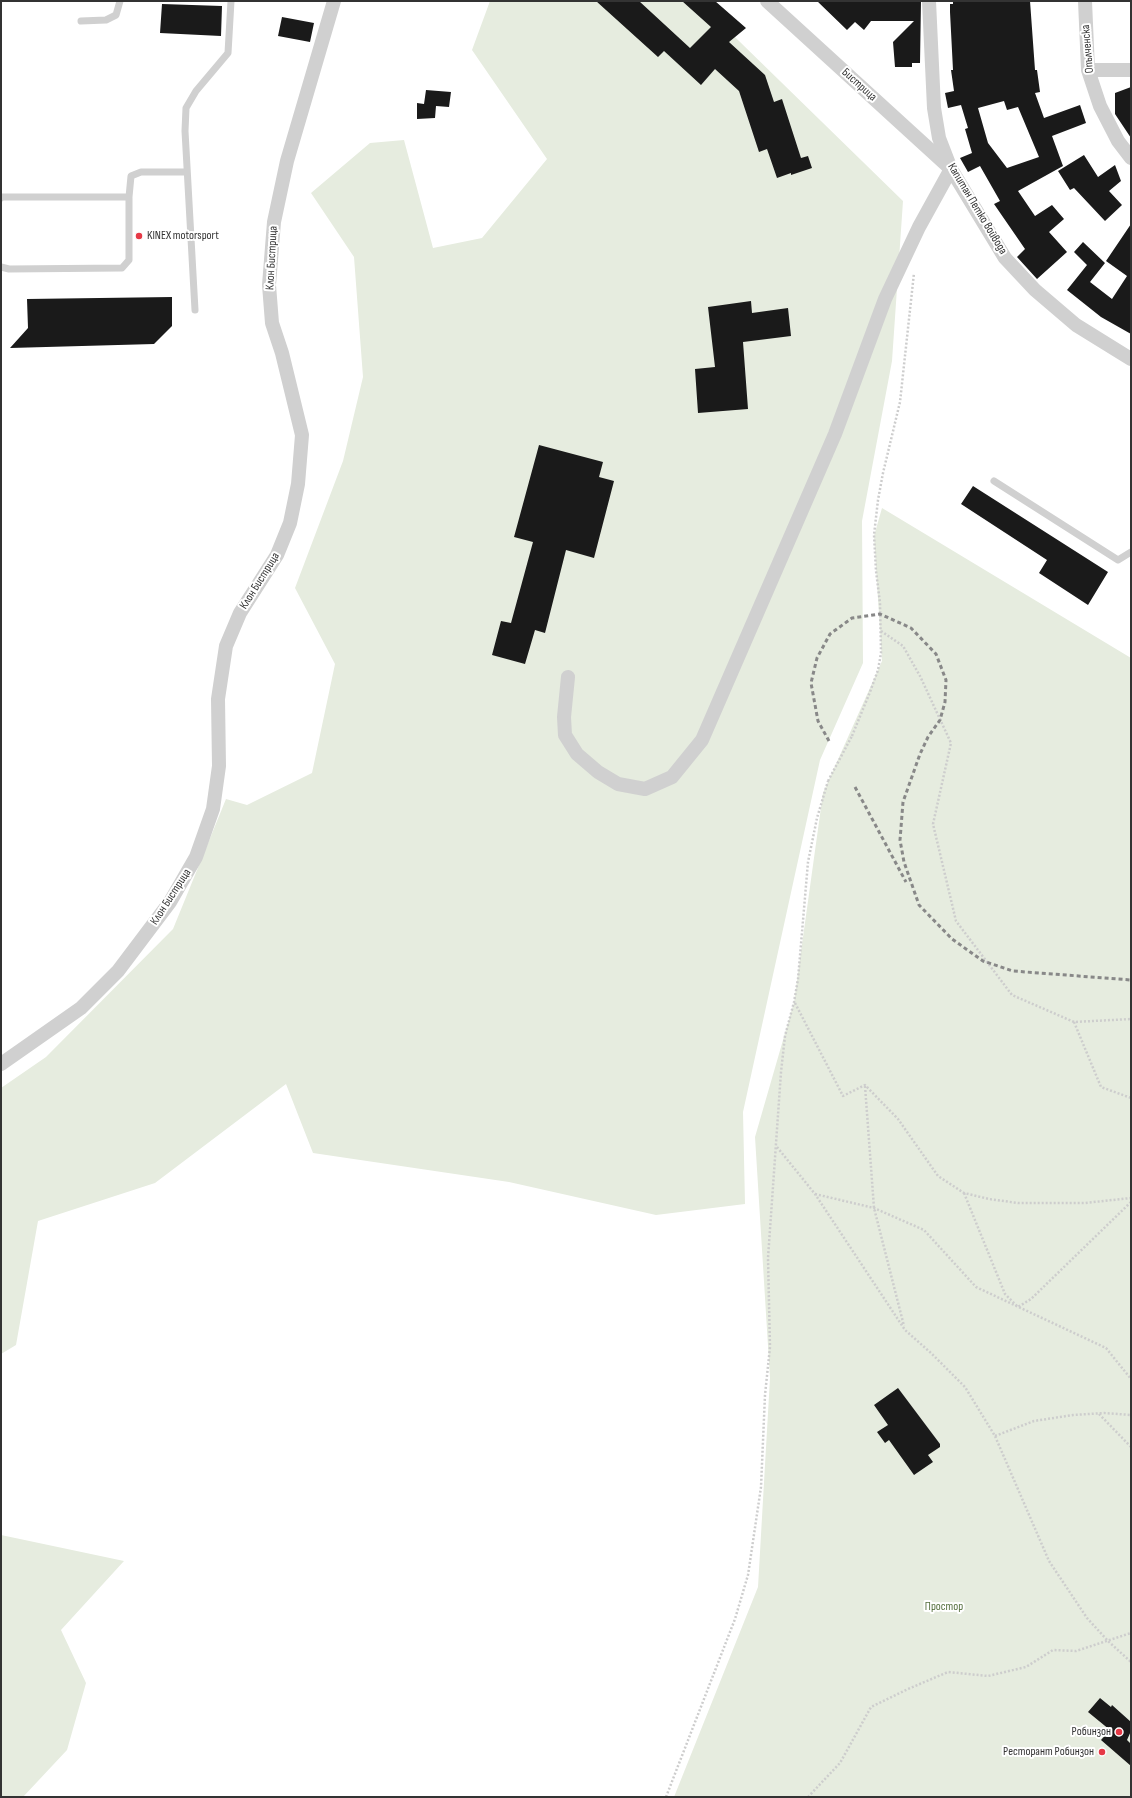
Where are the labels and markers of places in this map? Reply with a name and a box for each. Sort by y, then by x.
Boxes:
place label: KINEX motorsport [147,229,219,243]
marker: KINEX motorsport [134,231,144,241]
place label: Робинзон [1072,1725,1111,1739]
marker: Робинзон [1114,1727,1124,1737]
place label: Ресторант Робинзон [1003,1745,1094,1759]
marker: Ресторант Робинзон [1097,1747,1107,1757]

